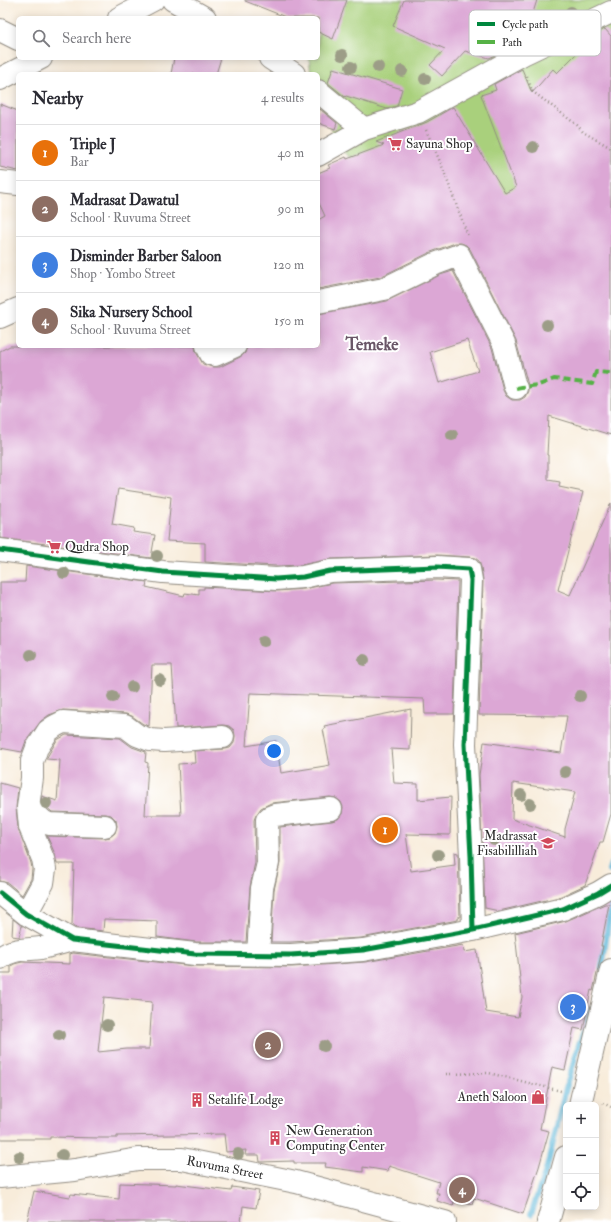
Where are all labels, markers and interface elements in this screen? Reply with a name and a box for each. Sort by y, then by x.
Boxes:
legend [469,10,601,56]
search box [16,16,320,60]
text: Cycle path [502,18,548,32]
icon: search [30,27,52,49]
text: Search here [62,29,131,48]
text: Path [502,36,522,49]
text: Nearby [32,88,83,109]
text: 4 results [261,90,304,106]
text: Triple J [70,135,116,154]
supermarket icon: Sayuna Shop [387,136,403,152]
place label: Sayuna Shop [406,136,473,153]
text: 1 [43,145,47,161]
text: 40 m [278,145,304,161]
text: Bar [70,154,89,170]
text: Madrasat Dawatul [70,191,179,210]
text: 2 [42,201,48,217]
text: 90 m [278,201,304,217]
text: School · Ruvuma Street [70,210,191,226]
text: Disminder Barber Saloon [70,247,222,266]
text: 3 [43,257,48,273]
text: 120 m [273,257,304,273]
text: Shop · Yombo Street [70,266,176,282]
text: Sika Nursery School [70,303,192,322]
text: 4 [41,313,49,329]
text: 150 m [274,313,304,329]
text: School · Ruvuma Street [70,322,191,338]
district label: Temeke [345,334,399,355]
supermarket icon: Qudra Shop [46,539,62,555]
place label: Qudra Shop [65,539,129,556]
your location [264,741,284,761]
pin: 1 [372,815,398,845]
place label: Madrassat Fisabililliah [477,828,537,859]
school or university icon: Madrassat Fisabililliah [540,835,556,851]
pin: 3 [560,992,586,1022]
pin: 2 [255,1030,281,1060]
place label: Aneth Saloon [457,1089,527,1105]
shop icon: Aneth Saloon [530,1089,546,1105]
building icon: Setalife Lodge [189,1092,205,1108]
place label: Setalife Lodge [208,1092,284,1108]
map controls [563,1102,599,1210]
button: + [563,1102,599,1138]
place label: New Generation Computing Center [286,1123,385,1155]
building icon: New Generation Computing Center [267,1130,283,1146]
button: − [563,1138,599,1174]
street label: Ruvuma Street [185,1153,265,1183]
button: locate [563,1174,599,1210]
pin: 4 [449,1175,475,1205]

